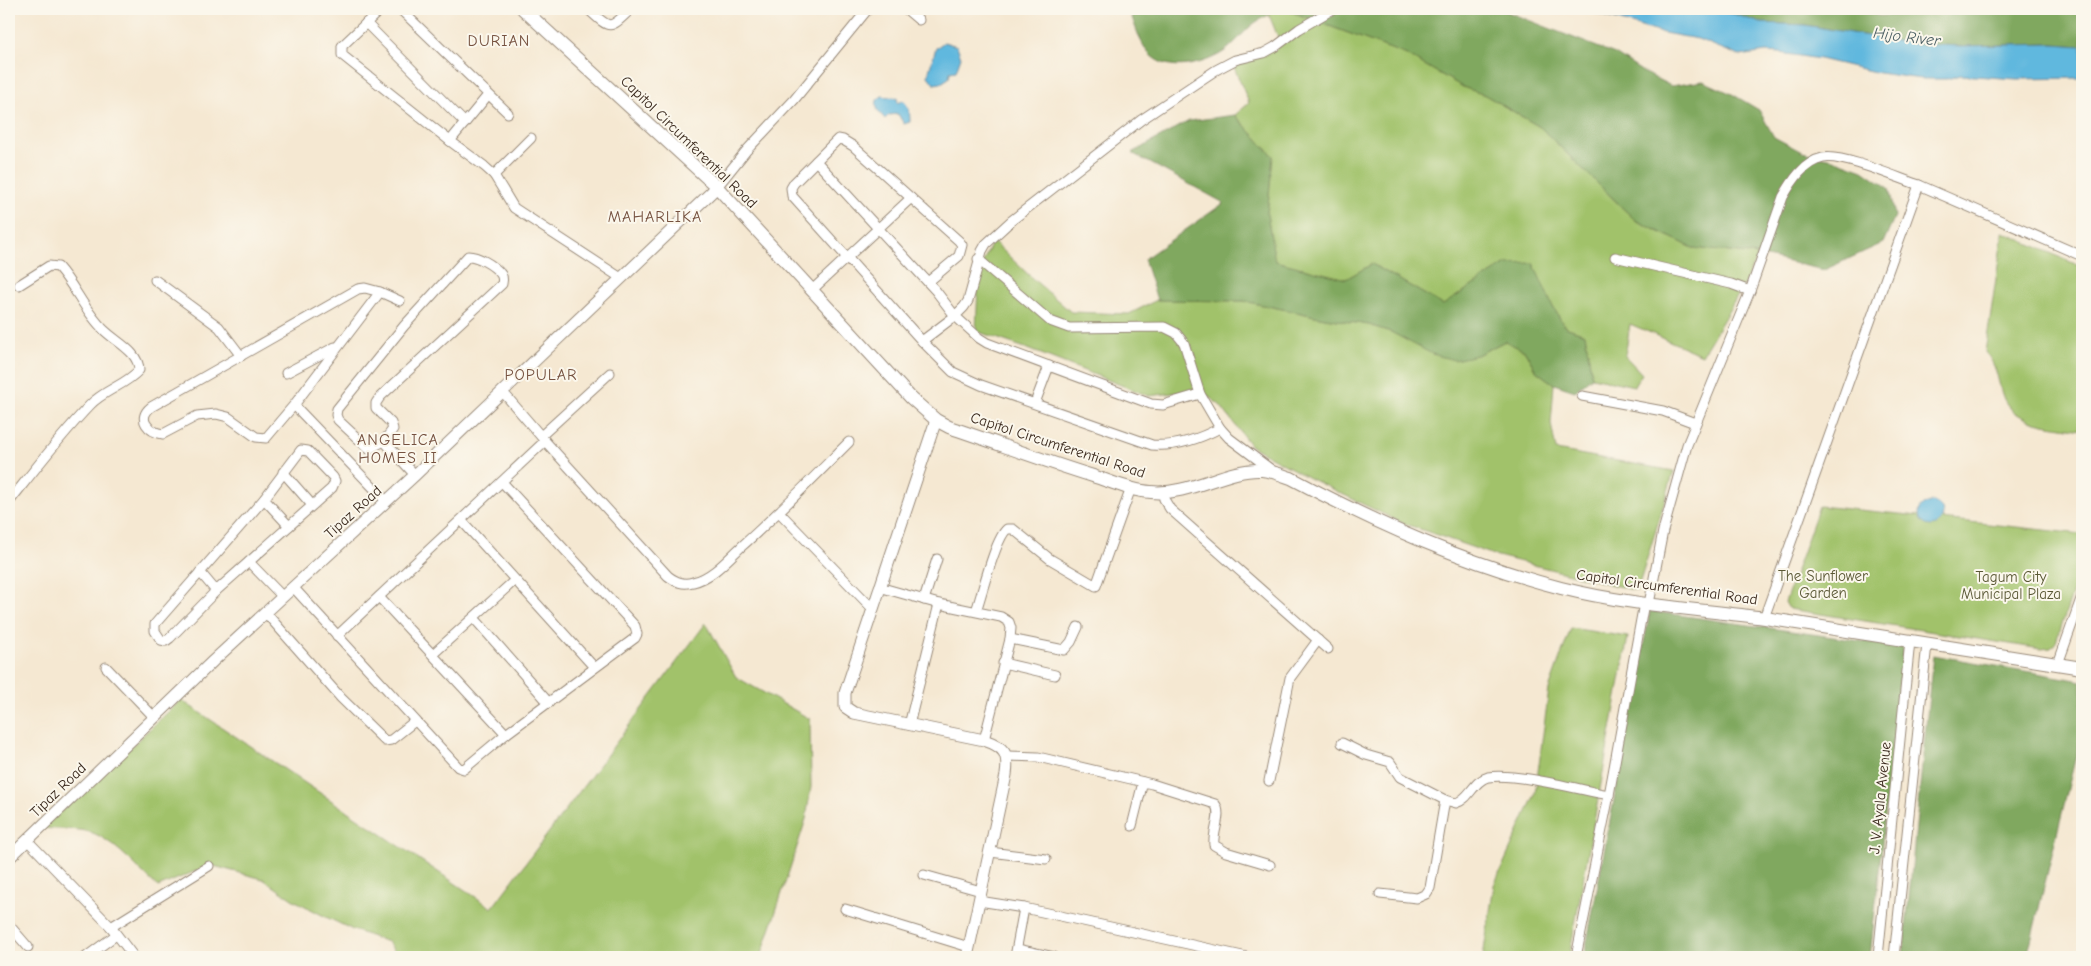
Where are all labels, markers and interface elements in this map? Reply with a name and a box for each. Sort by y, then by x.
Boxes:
water label: Hijo River [1872,24,1942,50]
district label: DURIAN [468,32,530,50]
street label: Capitol Circumferential Road [617,72,761,212]
district label: MAHARLIKA [608,208,702,226]
district label: POPULAR [504,366,578,384]
street label: Capitol Circumferential Road [968,408,1148,482]
district label: ANGELICA HOMES II [357,431,439,467]
street label: Tipaz Road [321,482,385,542]
street label: Capitol Circumferential Road [1575,565,1759,609]
park label: The Sunflower Garden [1778,567,1868,602]
park label: Tagum City Municipal Plaza [1961,568,2061,603]
street label: J. V. Ayala Avenue [1865,741,1895,855]
street label: Tipaz Road [26,759,90,821]

